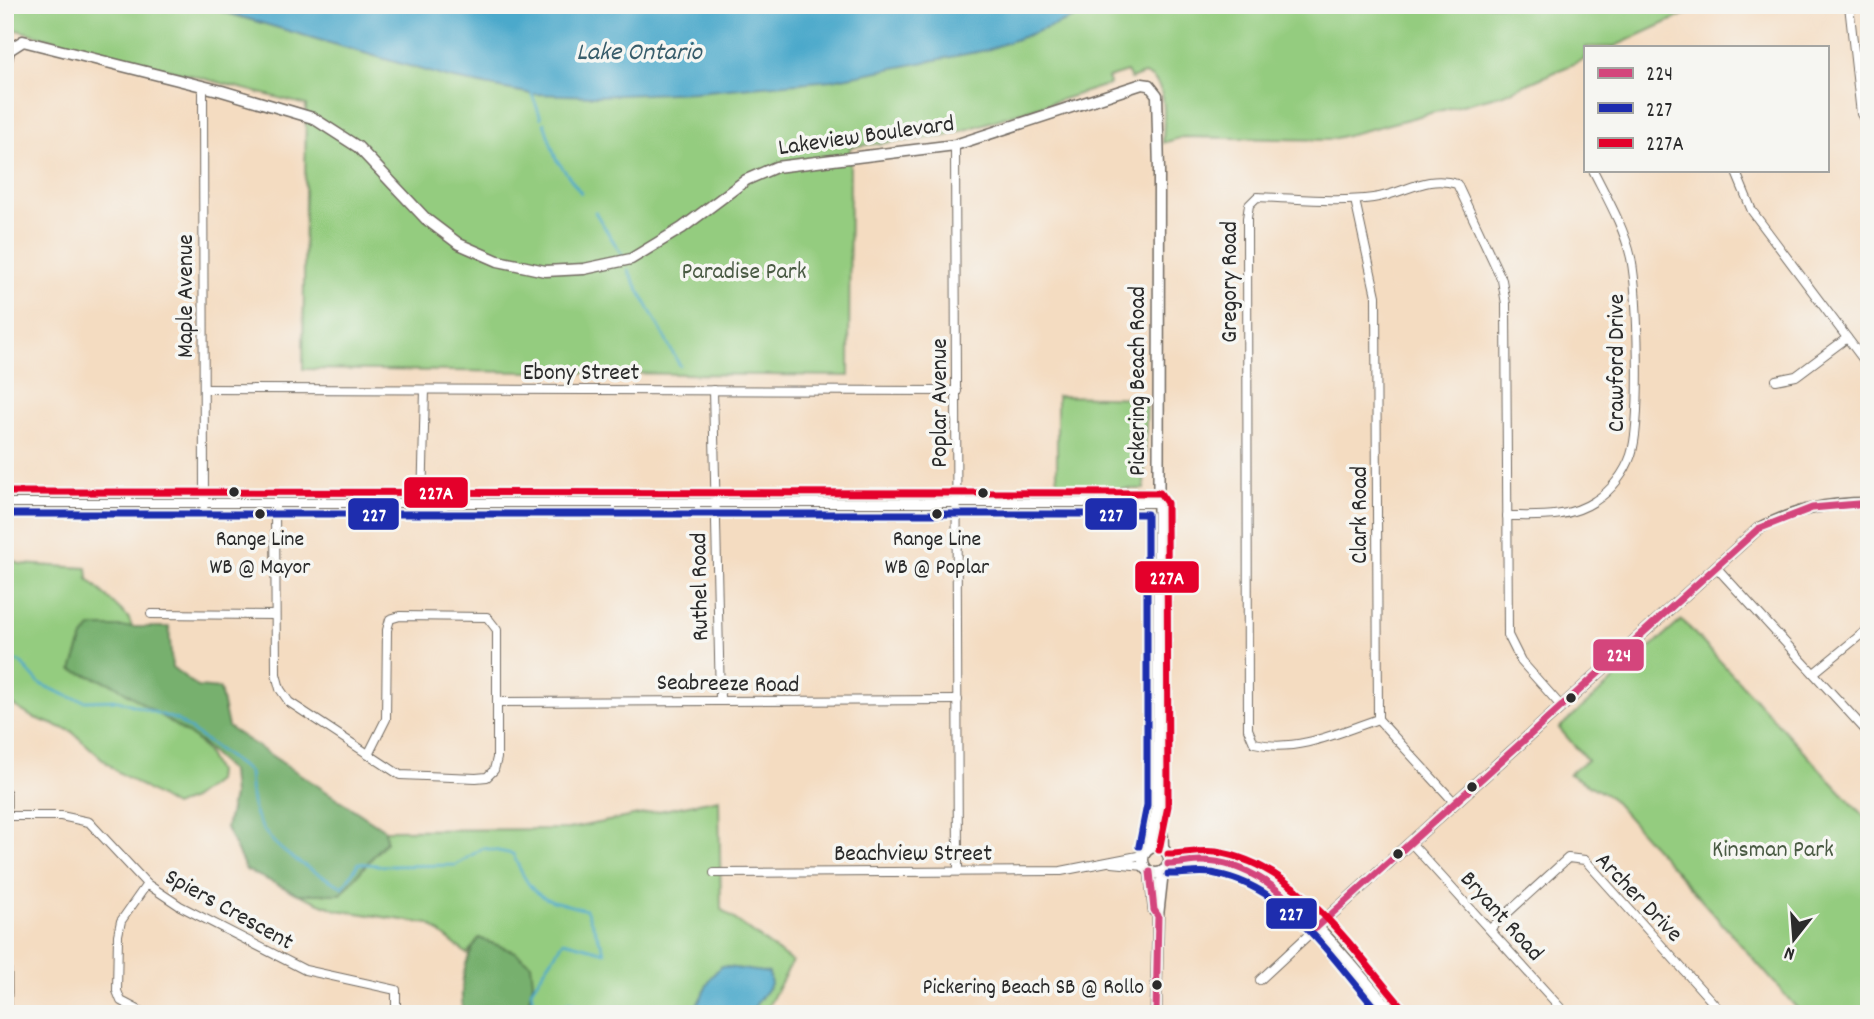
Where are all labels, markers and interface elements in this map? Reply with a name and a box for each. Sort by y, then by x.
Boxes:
water label: Lake Ontario [576,35,703,72]
legend [1584,46,1828,172]
text: 224 [1646,61,1673,91]
text: 227 [1646,97,1672,127]
street label: Lakeview Boulevard [776,108,957,166]
text: 227A [1646,131,1684,161]
street label: Gregory Road [1214,221,1248,343]
street label: Maple Avenue [170,234,204,358]
park label: Paradise Park [681,256,807,290]
street label: Pickering Beach Road [1122,286,1156,476]
street label: Crawford Drive [1601,294,1635,432]
street label: Poplar Avenue [924,338,958,468]
street label: Ebony Street [523,357,639,391]
street label: Clark Road [1344,466,1378,564]
line badge: 227A [403,476,469,509]
text: 227A [419,482,453,509]
unlabelled marker [227,485,241,499]
unlabelled marker [976,486,990,500]
line badge: 227 [347,497,400,531]
line badge: 227 [1084,497,1138,531]
text: 227 [362,504,386,531]
text: 227 [1099,504,1123,531]
marker: Range Line WB @ Mayor [253,507,267,521]
marker: Range Line WB @ Poplar [930,507,944,521]
place label: Range Line WB @ Mayor [210,525,311,584]
place label: Range Line WB @ Poplar [885,525,990,584]
street label: Ruthel Road [683,532,719,642]
line badge: 227A [1134,560,1200,594]
text: 227A [1150,567,1184,594]
line badge: 224 [1592,638,1645,672]
text: 224 [1607,644,1631,671]
street label: Seabreeze Road [656,667,800,703]
unlabelled marker [1564,691,1578,705]
unlabelled marker [1465,780,1479,794]
park label: Kinsman Park [1712,834,1834,868]
street label: Beachview Street [834,838,992,872]
street label: Archer Drive [1586,845,1690,951]
unlabelled marker [1391,847,1405,861]
street label: Spiers Crescent [158,861,299,960]
street label: Bryant Road [1451,864,1551,970]
line badge: 227 [1265,897,1318,930]
text: 227 [1279,903,1303,930]
north arrow [1758,904,1828,974]
text: N [1782,938,1798,966]
place label: Pickering Beach SB @ Rollo [922,973,1144,1004]
marker: Pickering Beach SB @ Rollo [1150,978,1164,992]

